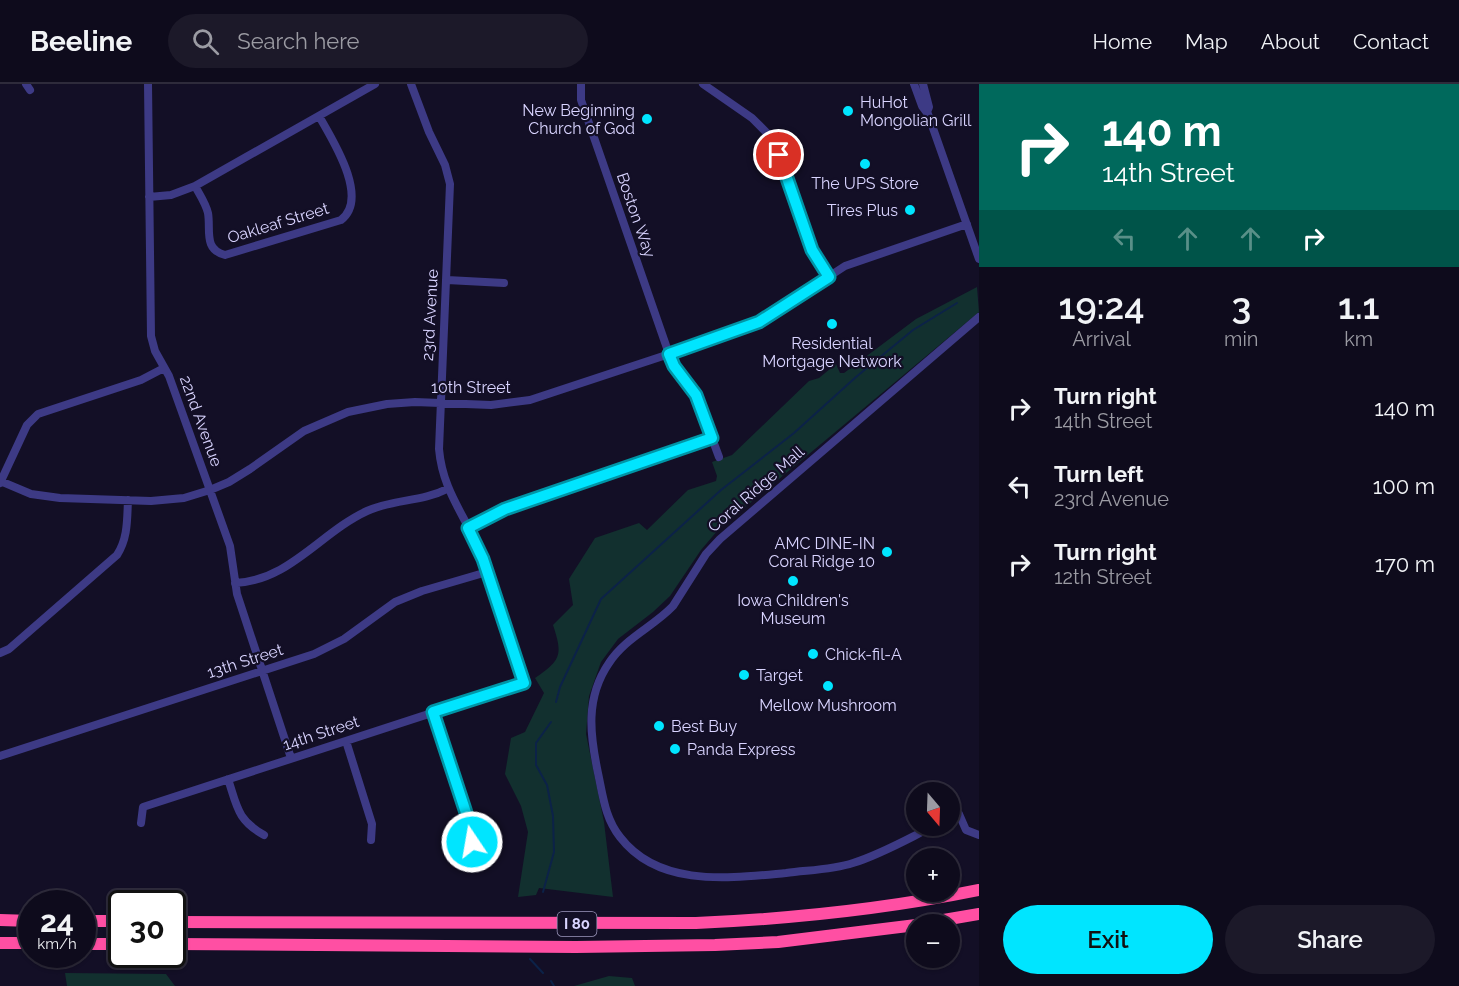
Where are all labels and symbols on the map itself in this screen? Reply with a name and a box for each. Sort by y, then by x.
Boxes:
place label: HuHot Mongolian Grill [860,93,972,130]
place label: New Beginning Church of God [522,101,635,138]
marker: HuHot Mongolian Grill [841,104,855,118]
marker: New Beginning Church of God [640,112,654,126]
pin [753,129,804,180]
marker: The UPS Store [858,157,872,171]
street label: Boston Way [613,170,659,260]
place label: The UPS Store [811,174,919,193]
street label: Oakleaf Street [225,198,332,247]
place label: Tires Plus [827,201,898,220]
marker: Tires Plus [903,203,917,217]
street label: 23rd Avenue [418,269,442,361]
marker: Residential Mortgage Network [825,317,839,331]
place label: Residential Mortgage Network [762,334,902,371]
street label: 22nd Avenue [176,373,226,469]
street label: 10th Street [431,378,512,397]
street label: Coral Ridge Mall [704,442,808,536]
place label: AMC DINE-IN Coral Ridge 10 [768,534,875,571]
marker: AMC DINE-IN Coral Ridge 10 [880,545,894,559]
marker: Iowa Children's Museum [786,574,800,588]
place label: Iowa Children's Museum [737,591,849,628]
street label: 13th Street [205,640,286,682]
place label: Chick-fil-A [825,645,902,664]
marker: Chick-fil-A [806,647,820,661]
place label: Target [756,666,803,685]
marker: Target [737,668,751,682]
marker: Mellow Mushroom [821,679,835,693]
place label: Mellow Mushroom [759,696,897,715]
street label: 14th Street [281,712,362,754]
place label: Best Buy [671,717,737,736]
marker: Best Buy [652,719,666,733]
place label: Panda Express [687,740,796,759]
marker: Panda Express [668,742,682,756]
north arrow [906,782,960,836]
position arrow [440,810,504,874]
speed limit sign: 30 [108,890,186,968]
road number: I 80 [558,912,596,936]

